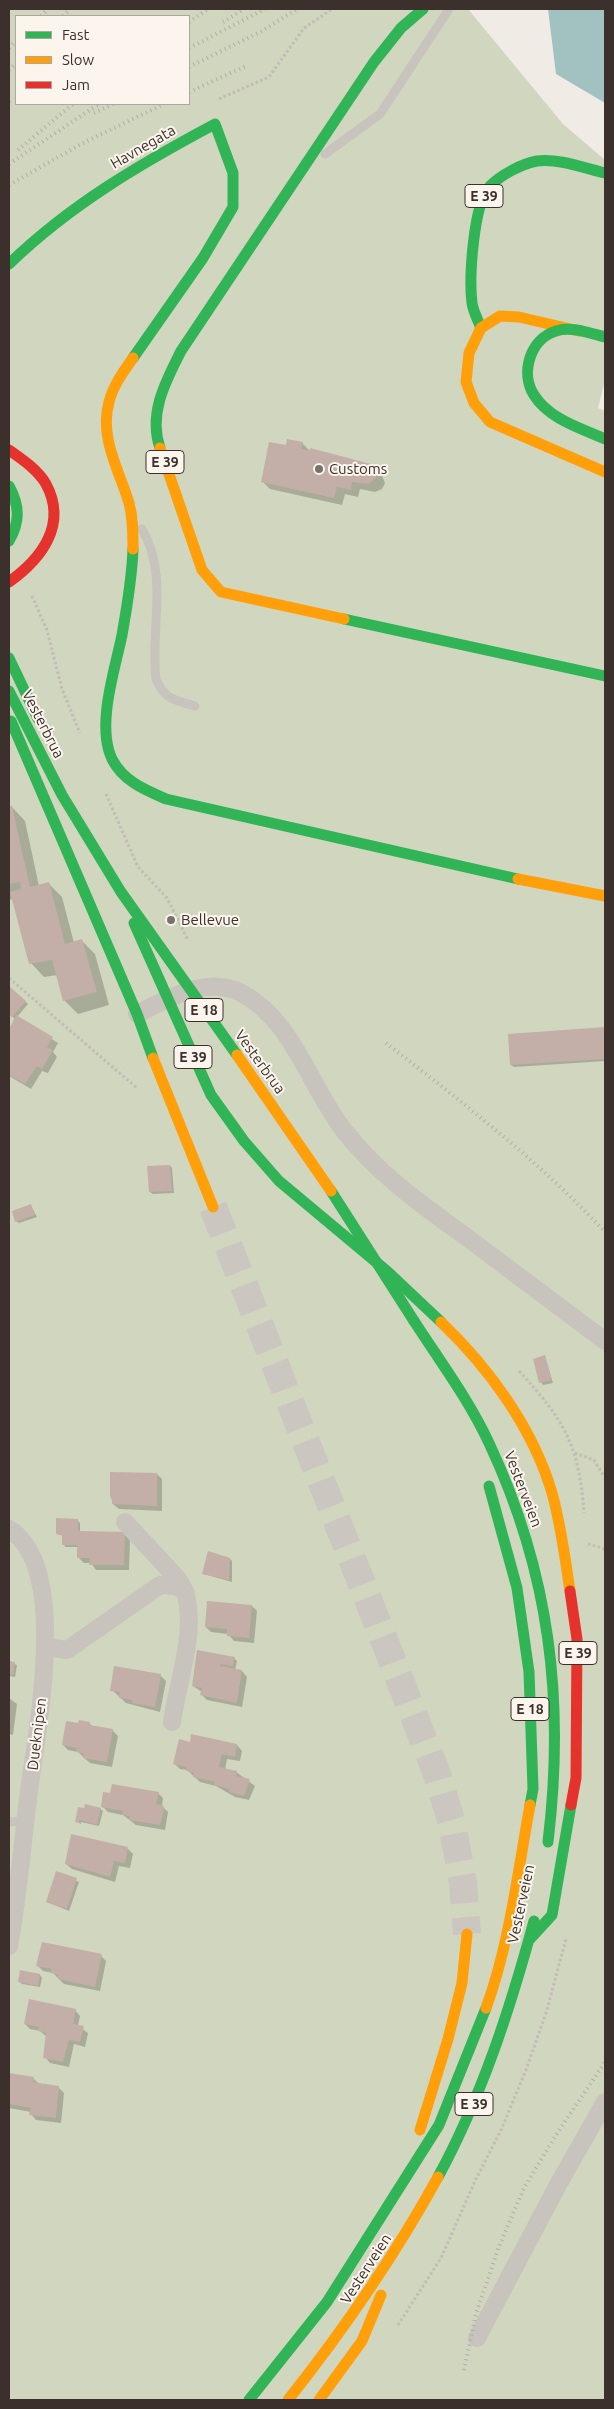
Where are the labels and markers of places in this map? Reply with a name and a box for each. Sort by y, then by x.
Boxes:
place label: Customs [329,460,387,478]
marker: Customs [313,463,325,475]
place label: Bellevue [181,911,239,929]
marker: Bellevue [165,914,177,926]

